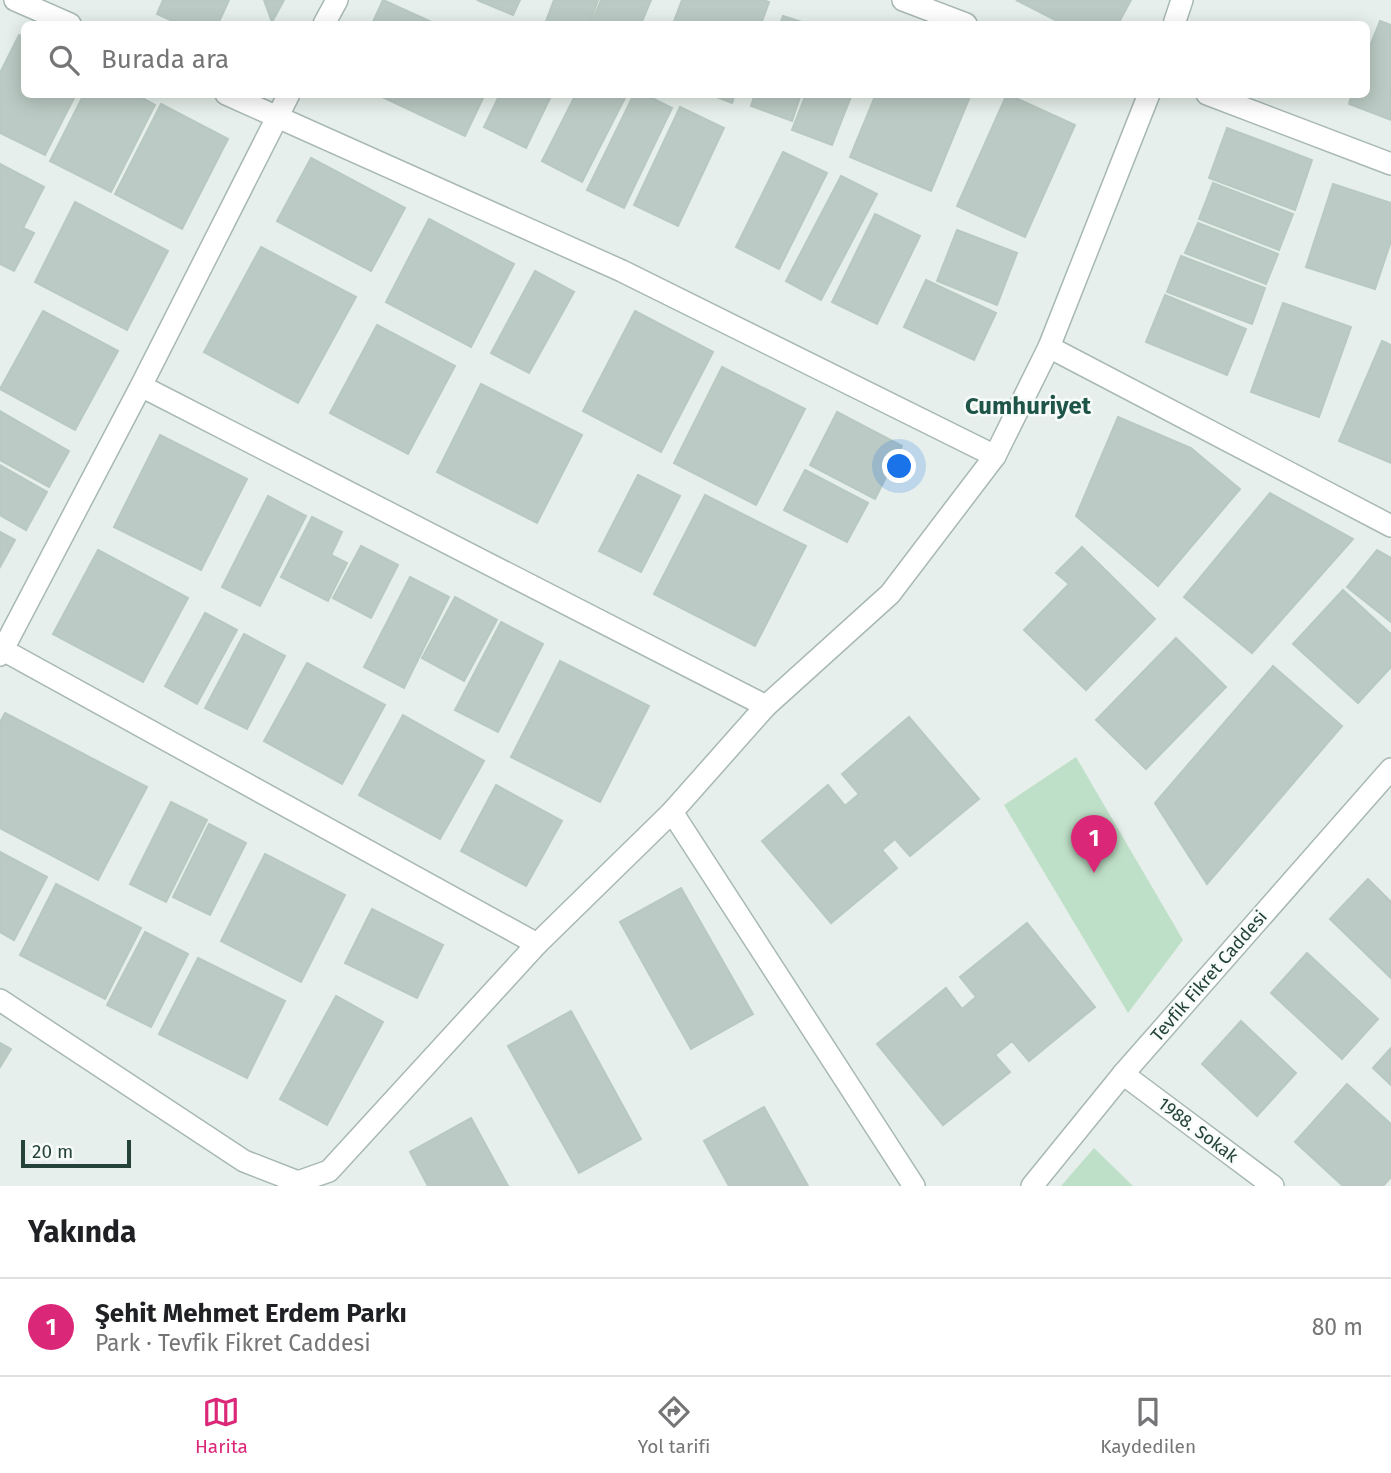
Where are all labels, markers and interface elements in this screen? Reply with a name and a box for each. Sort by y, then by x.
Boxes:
search box [21,21,1370,98]
icon: search [45,41,83,79]
text: Burada ara [101,44,229,75]
district label: Cumhuriyet [965,392,1092,420]
your location [882,449,916,483]
pin: 1 [1071,815,1117,873]
street label: Tevfik Fikret Caddesi [1146,906,1272,1046]
street label: 1988. Sokak [1154,1093,1243,1168]
scale bar [21,1137,131,1169]
text: 20 m [32,1140,73,1163]
text: Yakında [28,1214,136,1250]
text: Şehit Mehmet Erdem Parkı [95,1298,407,1329]
text: 1 [46,1313,56,1341]
text: 80 m [1312,1313,1363,1341]
text: Park · Tevfik Fikret Caddesi [95,1329,371,1357]
tab: Harita [195,1393,248,1458]
tab: Yol tarifi [638,1393,710,1458]
tab: Kaydedilen [1100,1393,1196,1458]

